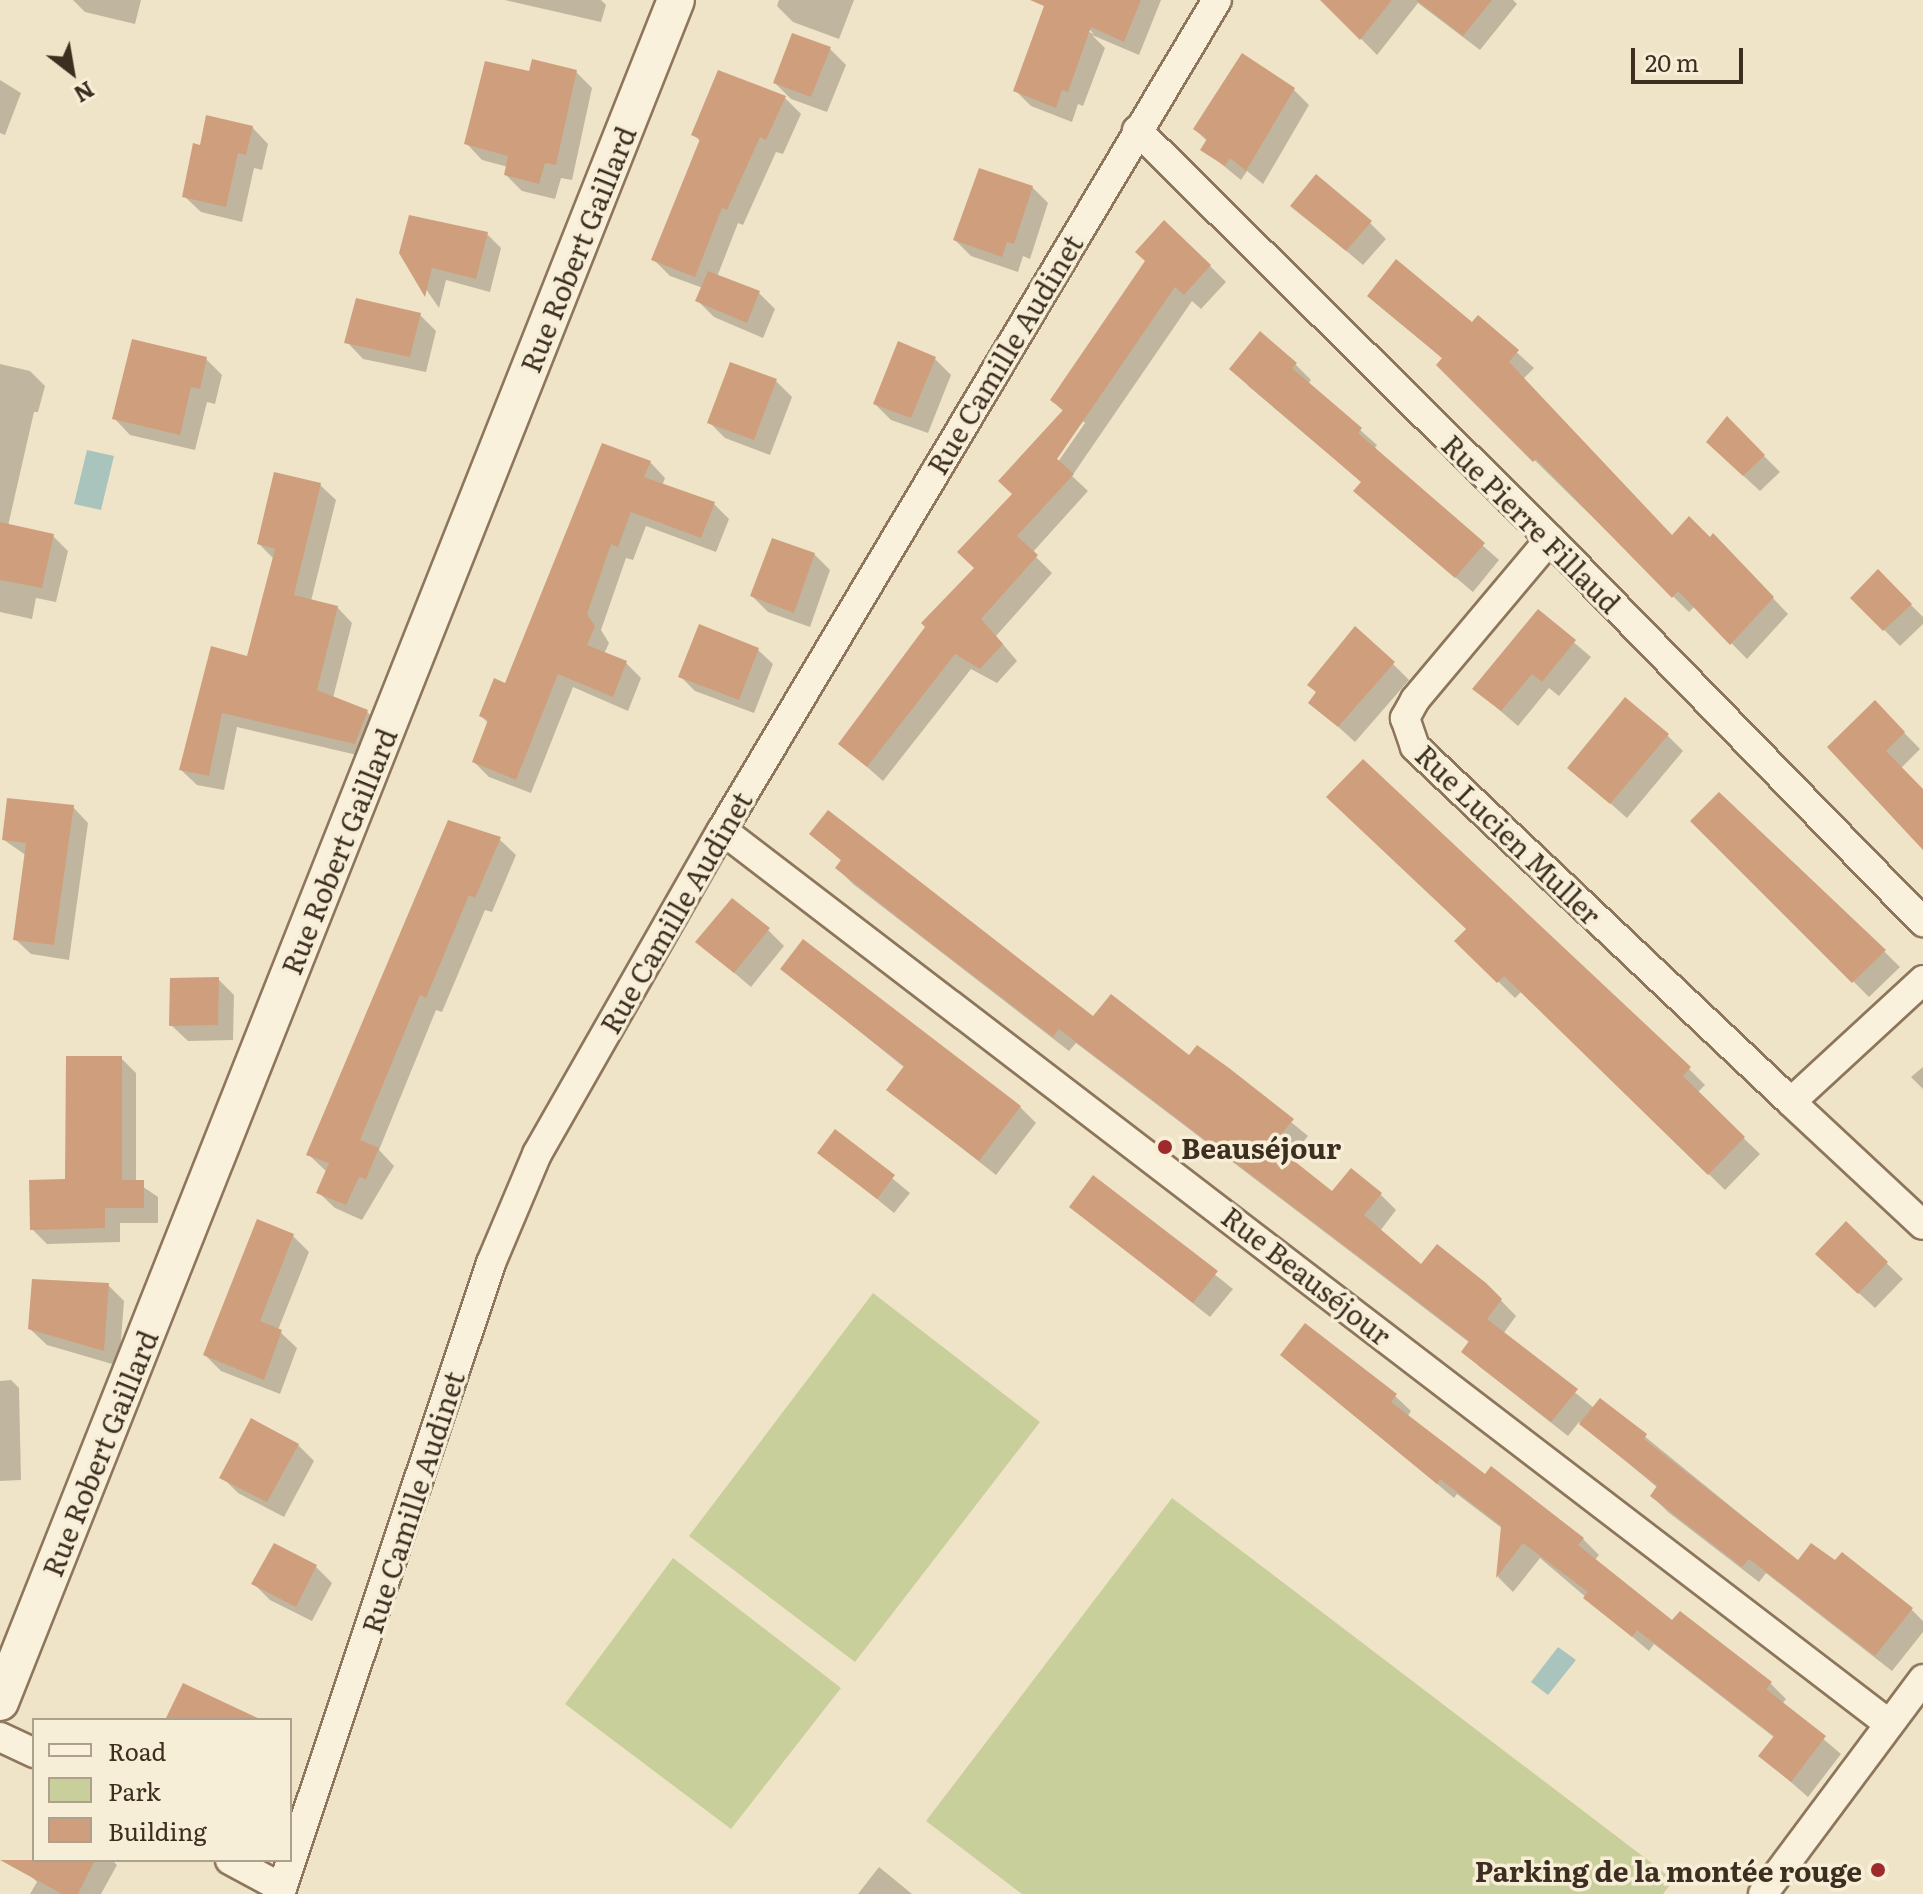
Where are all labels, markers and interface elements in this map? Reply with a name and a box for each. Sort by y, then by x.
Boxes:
north arrow [32,32,112,112]
scale bar [1635,32,1747,82]
text: 20 m [1645,44,1699,79]
text: N [68,74,101,112]
street label: Rue Robert Gaillard [512,121,642,377]
street label: Rue Camille Audinet [919,228,1089,480]
street label: Rue Pierre Fillaud [1436,427,1628,619]
street label: Rue Robert Gaillard [273,723,403,979]
street label: Rue Lucien Muller [1410,737,1608,931]
street label: Rue Camille Audinet [592,785,758,1039]
place label: Beauséjour [1181,1130,1341,1164]
marker: Beauséjour [1156,1138,1174,1156]
street label: Rue Beauséjour [1216,1199,1398,1351]
street label: Rue Robert Gaillard [34,1325,164,1581]
street label: Rue Camille Audinet [354,1367,470,1637]
legend [32,1718,292,1862]
text: Road [108,1733,166,1768]
text: Park [108,1773,161,1808]
text: Building [108,1813,207,1848]
place label: Parking de la montée rouge [1475,1853,1862,1887]
marker: Parking de la montée rouge [1869,1861,1887,1879]

